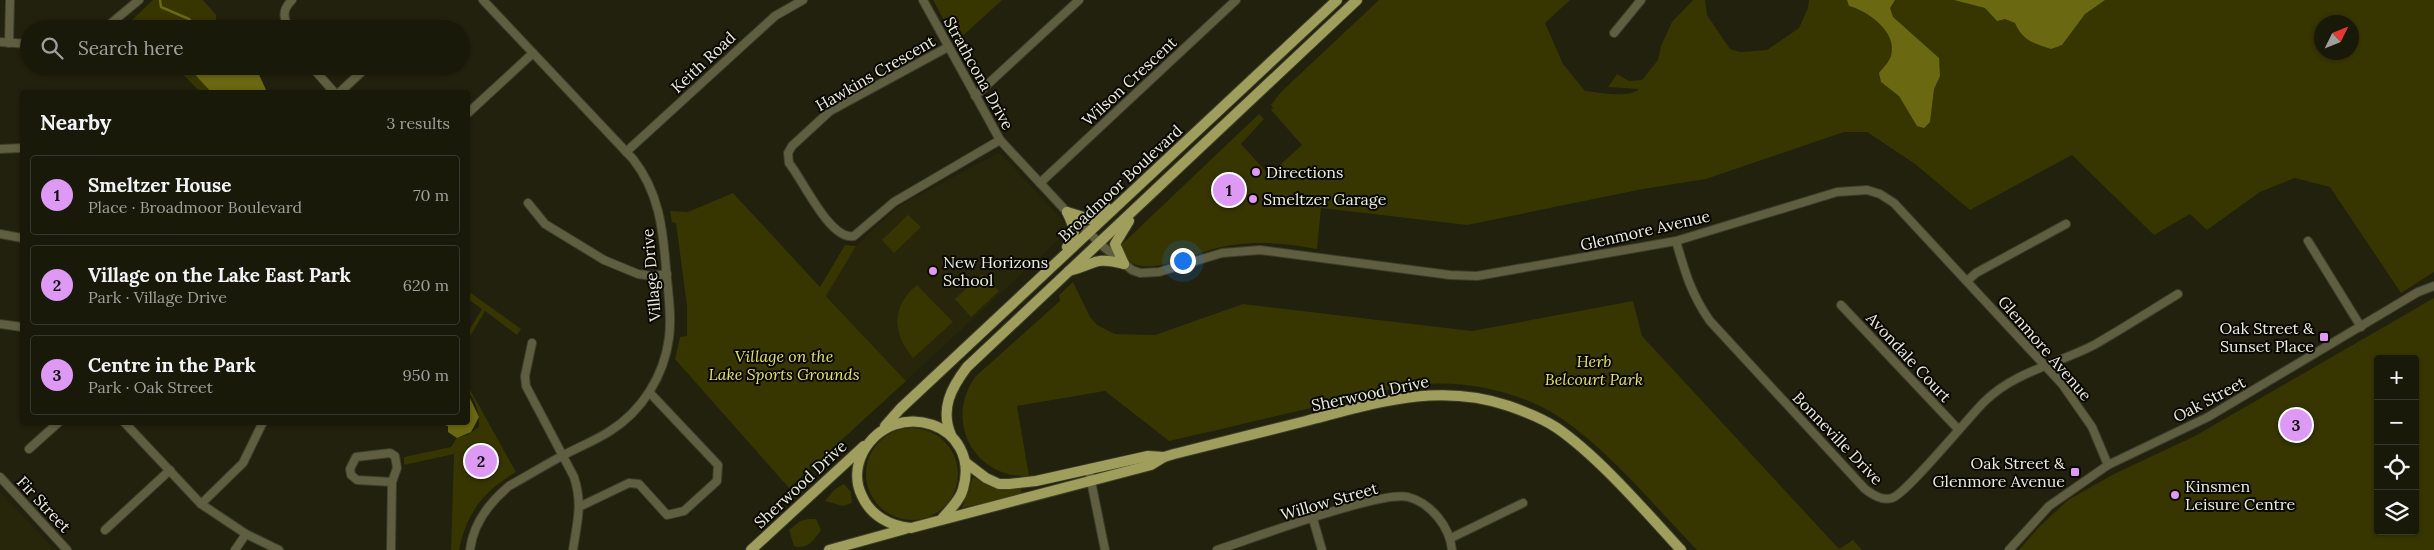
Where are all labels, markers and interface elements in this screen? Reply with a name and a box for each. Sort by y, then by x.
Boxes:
street label: Strathcona Drive [940,13,1018,133]
north arrow [2314,15,2359,60]
search box [20,20,470,75]
street label: Keith Road [666,27,740,97]
street label: Hawkins Crescent [812,30,939,115]
street label: Wilson Crescent [1078,31,1181,130]
icon: search [38,34,66,62]
text: Search here [78,36,184,60]
text: Nearby [40,109,111,136]
text: 3 results [386,113,450,133]
street label: Broadmoor Boulevard [1054,120,1187,246]
place label: Directions [1266,162,1343,182]
marker: Directions [1250,166,1262,178]
pin: 1 [1213,171,1245,209]
text: Smeltzer House [88,173,231,197]
text: 1 [54,185,60,205]
text: 70 m [413,185,449,205]
place label: Smeltzer Garage [1263,189,1387,209]
marker: Smeltzer Garage [1247,193,1259,205]
text: Place · Broadmoor Boulevard [88,197,302,217]
street label: Glenmore Avenue [1578,205,1712,255]
street label: Village Drive [637,227,665,323]
your location [1170,248,1196,274]
place label: New Horizons School [943,252,1048,290]
text: Village on the Lake East Park [88,263,351,287]
marker: New Horizons School [927,265,939,277]
text: 2 [53,275,61,295]
text: 620 m [403,275,449,295]
text: Park · Village Drive [88,287,227,307]
street label: Glenmore Avenue [1994,291,2096,405]
street label: Avondale Court [1862,307,1956,407]
place label: Oak Street & Sunset Place [2220,318,2315,356]
marker: Oak Street & Sunset Place [2318,331,2330,343]
park label: Village on the Lake Sports Grounds [708,346,860,384]
park label: Herb Belcourt Park [1545,351,1643,389]
text: Centre in the Park [88,353,256,377]
map controls [2374,355,2419,535]
button: + [2374,355,2419,400]
text: 3 [53,365,61,385]
text: 950 m [403,365,449,385]
street label: Sherwood Drive [1309,371,1431,415]
street label: Oak Street [2169,371,2249,426]
text: Park · Oak Street [88,377,213,397]
street label: Bonneville Drive [1789,387,1888,489]
button: − [2374,400,2419,445]
pin: 3 [2280,406,2312,444]
street label: Sherwood Drive [749,436,851,532]
pin: 2 [465,442,497,480]
button: locate [2374,445,2419,490]
place label: Oak Street & Glenmore Avenue [1932,453,2066,491]
marker: Oak Street & Glenmore Avenue [2069,466,2081,478]
street label: Fir Street [13,472,76,537]
place label: Kinsmen Leisure Centre [2185,476,2296,514]
street label: Willow Street [1278,477,1381,524]
marker: Kinsmen Leisure Centre [2169,489,2181,501]
button: layers [2374,490,2419,535]

